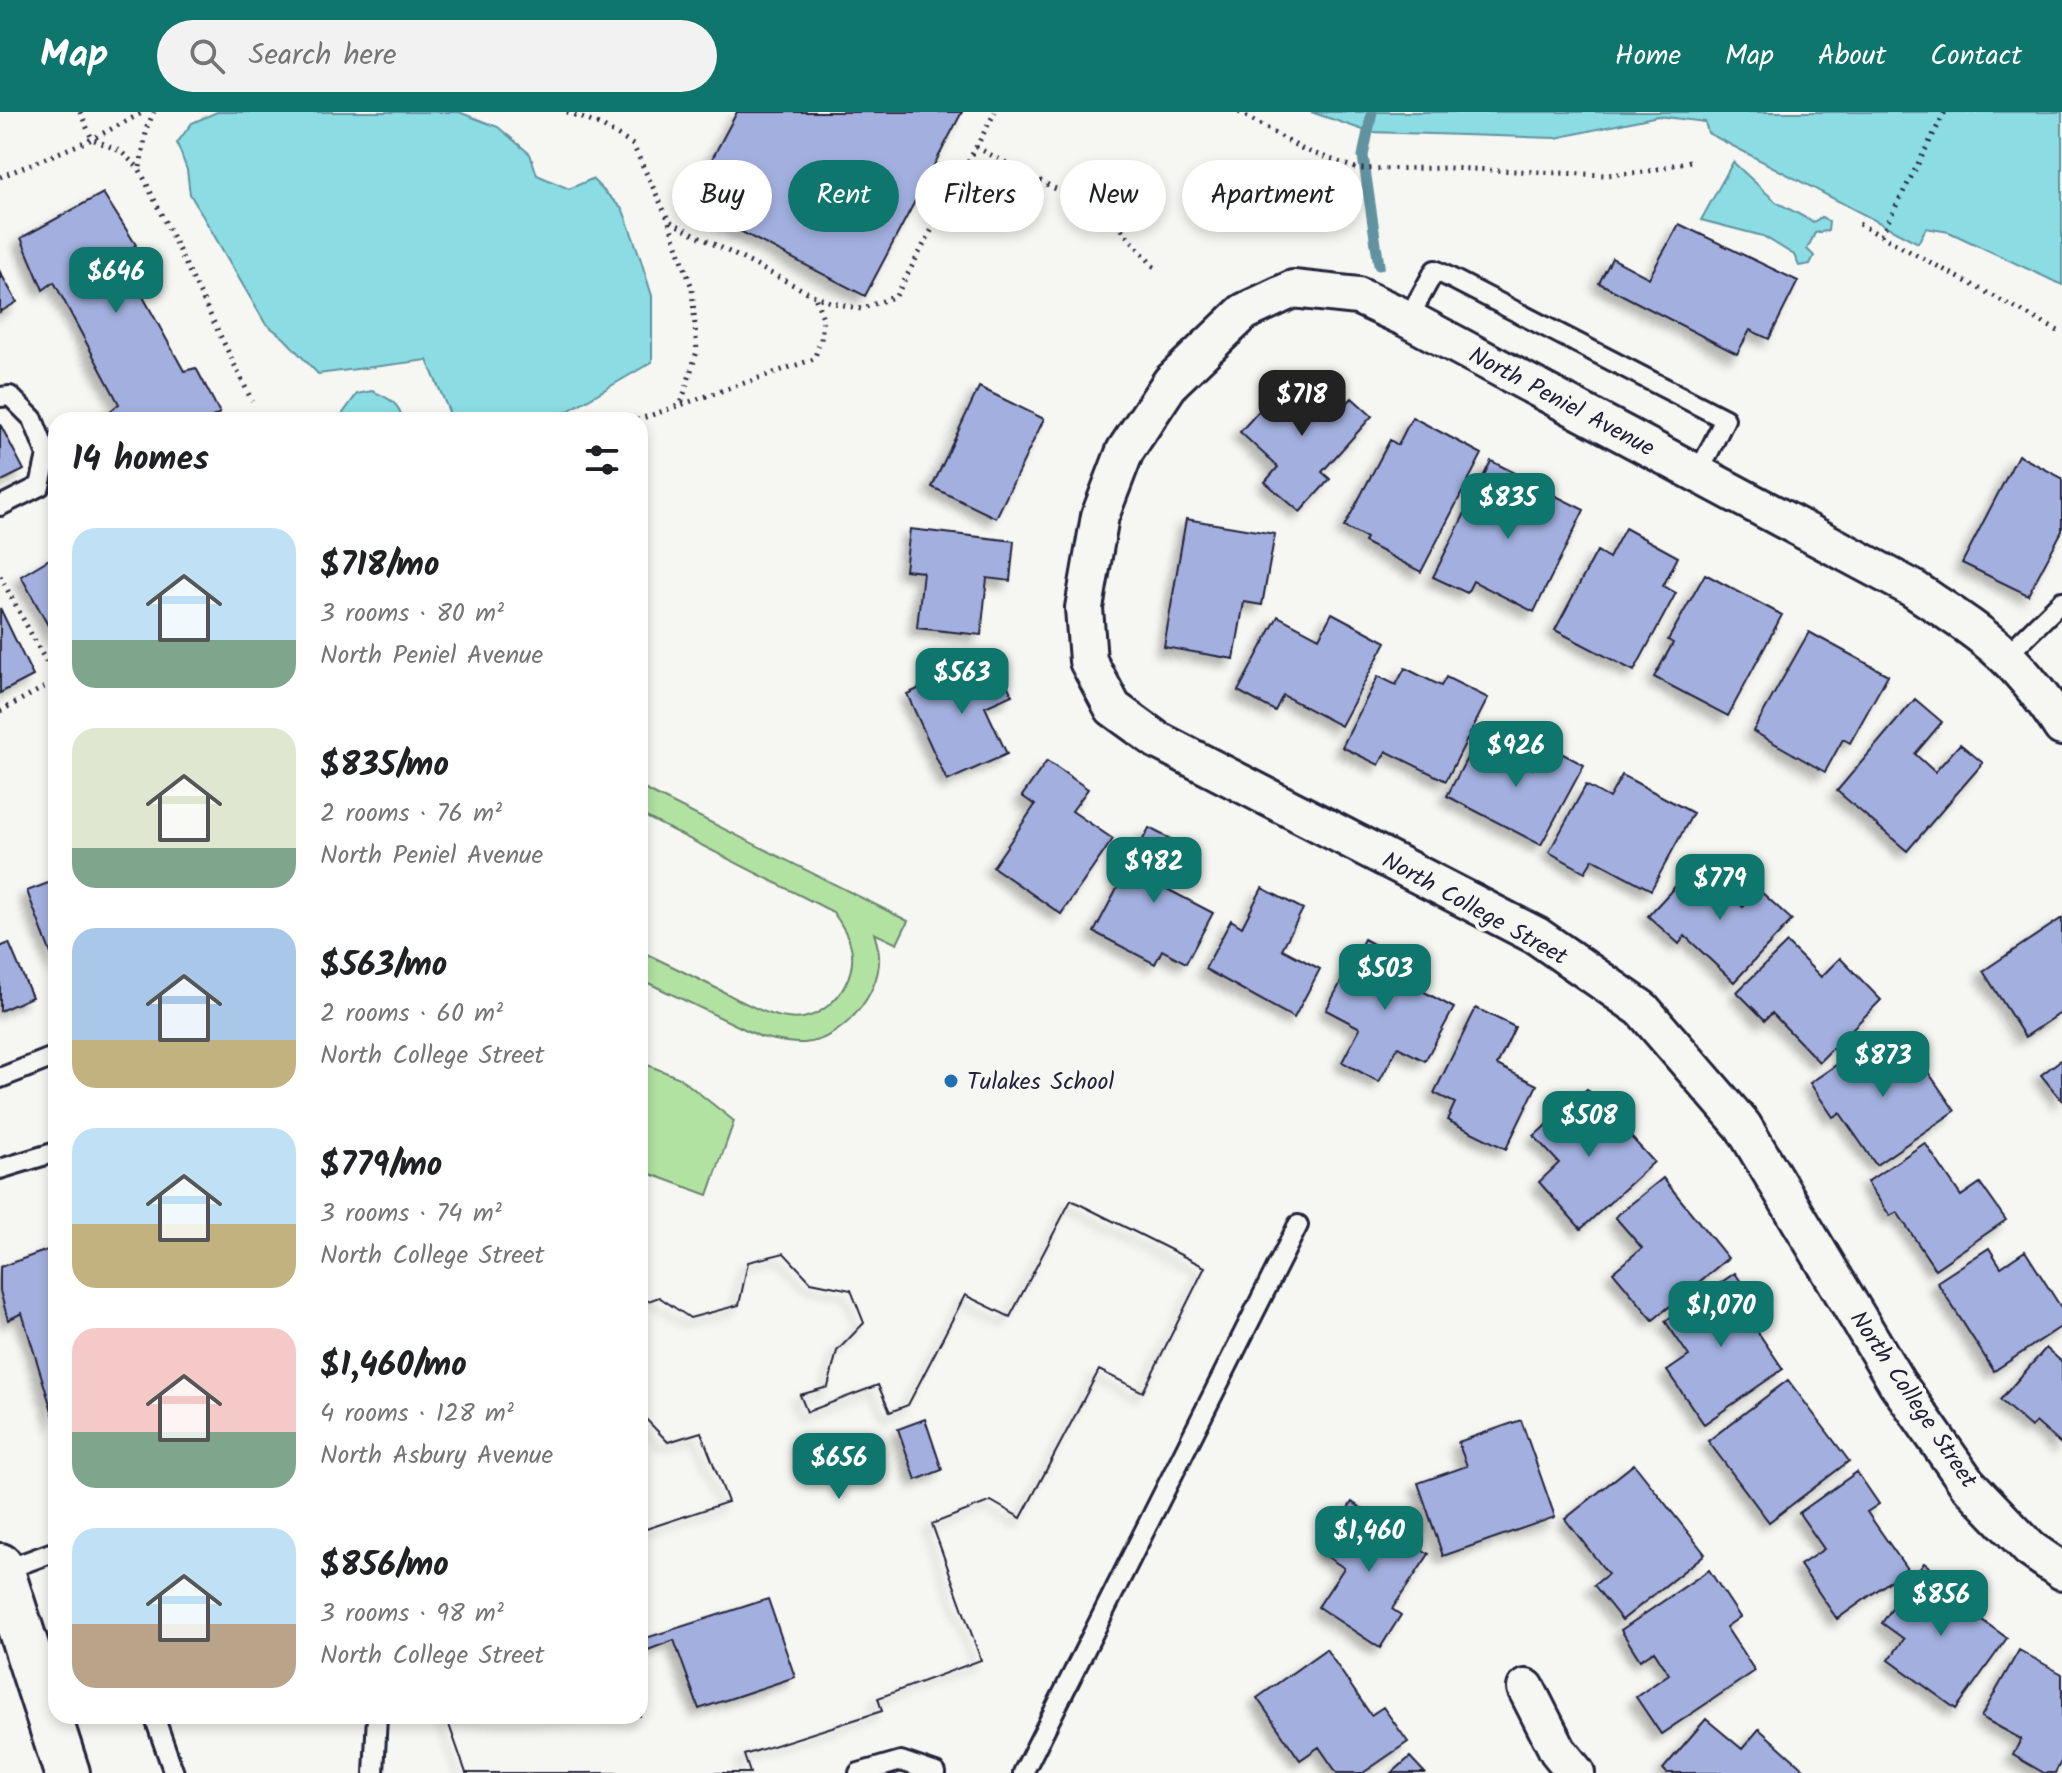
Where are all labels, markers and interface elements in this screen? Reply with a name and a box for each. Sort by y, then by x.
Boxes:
search box [157,20,717,92]
text: Map [40,26,109,86]
text: Search here [249,32,396,80]
icon: search [185,34,229,78]
text: Home [1615,34,1681,79]
text: Map [1725,34,1774,79]
text: About [1818,34,1886,79]
text: Contact [1930,34,2022,79]
chip: Buy [672,160,772,232]
chip: Rent [788,160,899,232]
chip: Filters [915,160,1044,232]
chip: New [1060,160,1166,232]
chip: Apartment [1182,160,1363,232]
pin: $646 [69,247,163,315]
text: $646 [87,252,145,294]
street label: North Peniel Avenue [1461,337,1662,468]
pin: $718 [1255,370,1349,438]
text: $718 [1277,375,1327,417]
text: 14 homes [72,433,209,487]
icon: filters [580,438,624,482]
pin: $835 [1461,473,1555,541]
text: $835 [1479,478,1537,520]
text: $718/mo [320,539,439,593]
icon: home [136,560,232,656]
text: 3 rooms · 80 m² [320,593,504,635]
text: North Peniel Avenue [320,635,543,677]
pin: $563 [915,648,1009,716]
text: $563 [934,653,990,695]
pin: $926 [1469,721,1563,789]
text: $926 [1487,726,1545,768]
text: $835/mo [320,739,449,793]
icon: home [136,760,232,856]
text: 2 rooms · 76 m² [320,793,502,835]
text: North Peniel Avenue [320,835,543,877]
pin: $982 [1107,837,1201,905]
text: $982 [1124,842,1184,884]
street label: North College Street [1374,842,1575,977]
pin: $779 [1673,854,1767,922]
text: $779 [1693,859,1747,901]
text: $563/mo [320,939,447,993]
pin: $503 [1338,944,1432,1012]
text: $503 [1357,949,1413,991]
icon: home [136,960,232,1056]
text: 2 rooms · 60 m² [320,993,503,1035]
pin: $873 [1836,1031,1930,1099]
text: North College Street [320,1035,545,1077]
text: $873 [1854,1036,1912,1078]
place label: Tulakes School [967,1063,1114,1102]
marker: Tulakes School [942,1072,960,1090]
pin: $508 [1542,1091,1636,1159]
text: $508 [1560,1096,1618,1138]
text: $779/mo [320,1139,442,1193]
icon: home [136,1160,232,1256]
text: 3 rooms · 74 m² [320,1193,502,1235]
text: North College Street [320,1235,545,1277]
pin: $1,070 [1656,1281,1786,1349]
text: $1,070 [1686,1286,1756,1328]
street label: North College Street [1839,1303,1987,1497]
text: $1,460/mo [320,1339,467,1393]
icon: home [136,1360,232,1456]
text: 4 rooms · 128 m² [320,1393,514,1435]
pin: $656 [792,1433,886,1501]
text: North Asbury Avenue [320,1435,553,1477]
text: $656 [811,1438,867,1480]
pin: $1,460 [1304,1506,1434,1574]
text: $1,460 [1333,1511,1405,1553]
text: $856/mo [320,1539,449,1593]
icon: home [136,1560,232,1656]
pin: $856 [1894,1570,1988,1638]
text: $856 [1912,1575,1970,1617]
text: 3 rooms · 98 m² [320,1593,504,1635]
text: North College Street [320,1635,545,1677]

